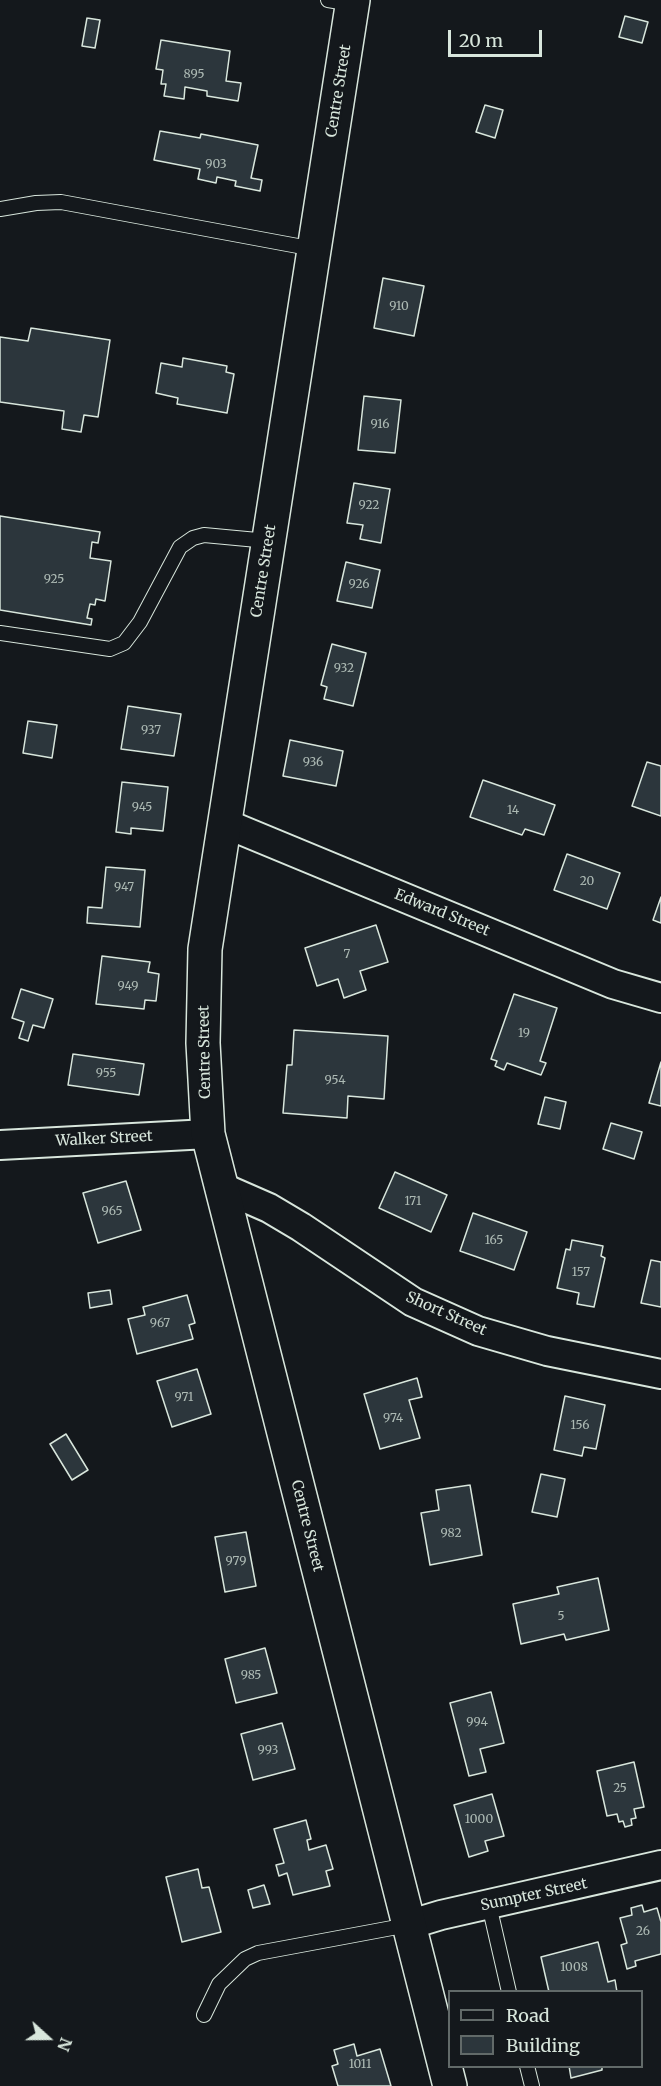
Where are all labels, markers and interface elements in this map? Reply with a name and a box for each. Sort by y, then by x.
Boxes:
scale bar [451,18,546,56]
text: 20 m [459,29,503,52]
street label: Centre Street [323,43,355,139]
house number: 895 [184,68,204,82]
house number: 903 [205,158,227,172]
house number: 910 [389,300,409,314]
house number: 916 [370,418,390,432]
house number: 922 [359,499,379,513]
street label: Centre Street [248,523,280,619]
house number: 925 [44,573,64,587]
house number: 926 [348,578,370,592]
house number: 932 [334,662,354,676]
house number: 937 [141,724,161,738]
house number: 936 [303,756,323,770]
house number: 945 [132,801,152,815]
house number: 14 [507,804,519,818]
house number: 20 [580,875,594,889]
house number: 947 [114,881,134,895]
street label: Edward Street [392,886,492,940]
house number: 7 [344,948,350,962]
house number: 949 [118,980,138,994]
street label: Centre Street [195,1005,215,1099]
house number: 19 [518,1027,530,1041]
house number: 955 [96,1067,116,1081]
house number: 954 [324,1074,346,1088]
street label: Walker Street [55,1127,153,1151]
house number: 171 [405,1195,421,1209]
house number: 965 [101,1205,123,1219]
house number: 165 [485,1234,503,1248]
house number: 157 [572,1266,590,1280]
street label: Short Street [403,1288,489,1340]
house number: 967 [150,1317,170,1331]
house number: 971 [174,1391,194,1405]
house number: 974 [383,1412,403,1426]
house number: 156 [570,1419,590,1433]
street label: Centre Street [287,1478,327,1574]
house number: 982 [440,1527,462,1541]
house number: 979 [226,1555,246,1569]
house number: 5 [557,1610,565,1624]
house number: 985 [241,1669,261,1683]
house number: 994 [466,1716,488,1730]
house number: 993 [258,1744,278,1758]
house number: 25 [613,1782,627,1796]
house number: 1000 [465,1813,493,1827]
street label: Sumpter Street [479,1875,589,1915]
house number: 26 [636,1925,650,1939]
house number: 1008 [560,1961,588,1975]
legend [448,1990,643,2068]
text: Road [506,2004,550,2027]
north arrow [18,2008,78,2068]
text: Building [506,2034,580,2057]
text: N [53,2035,76,2054]
house number: 1011 [349,2058,371,2072]

